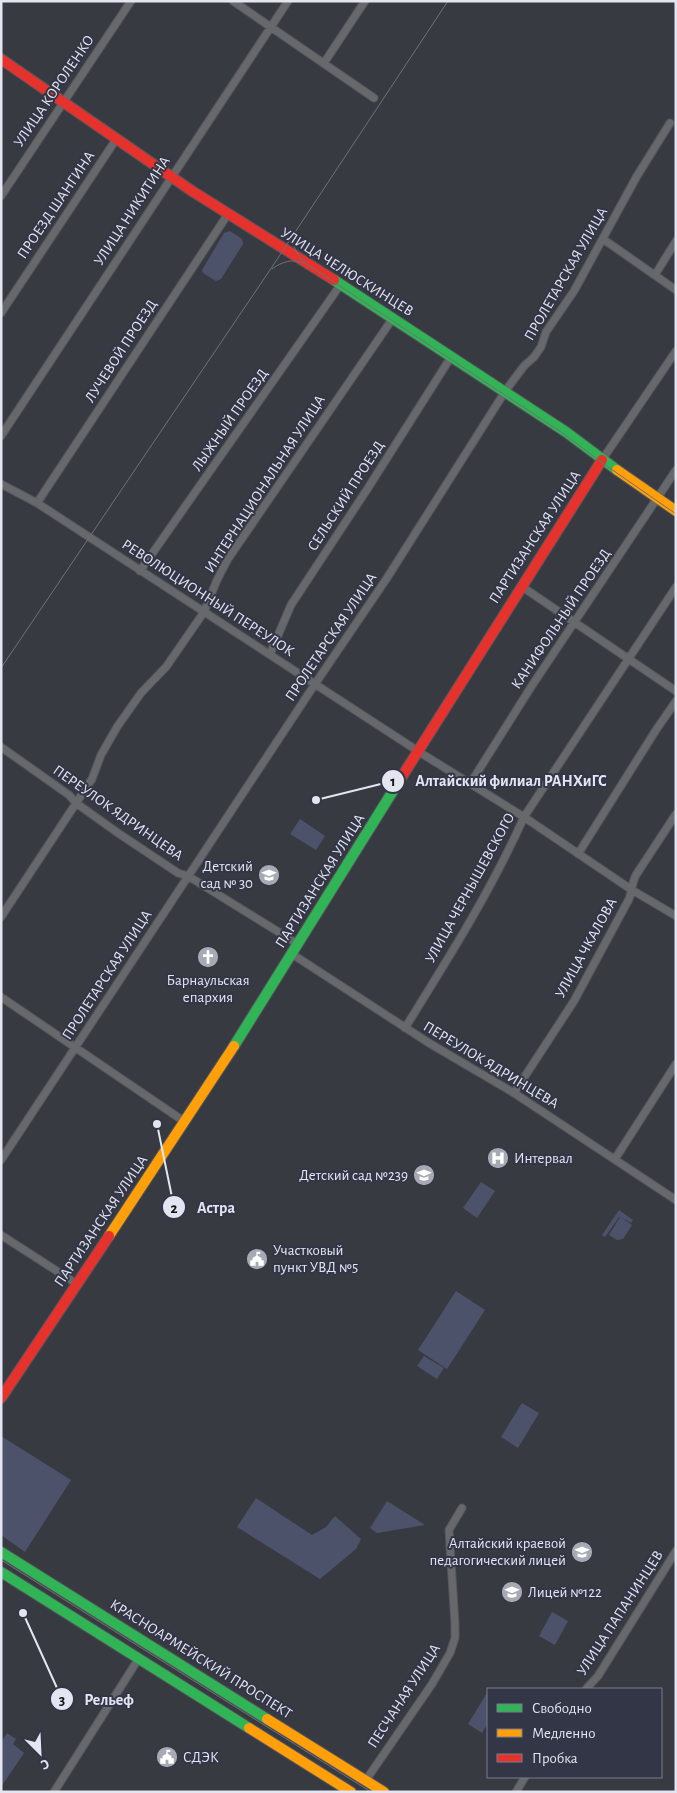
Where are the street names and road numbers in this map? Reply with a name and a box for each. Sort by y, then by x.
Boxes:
street label: УЛИЦА КОРОЛЕНКО [11,32,97,150]
street label: ПРОЕЗД ШАНГИНА [15,148,98,261]
street label: УЛИЦА НИКИТИНА [91,154,173,268]
street label: ПРОЛЕТАРСКАЯ УЛИЦА [522,205,610,343]
street label: УЛИЦА ЧЕЛЮСКИНЦЕВ [278,225,416,319]
street label: ЛУЧЕВОЙ ПРОЕЗД [82,297,160,405]
street label: ЛЫЖНЫЙ ПРОЕЗД [189,366,271,474]
street label: ИНТЕРНАЦИОНАЛЬНАЯ УЛИЦА [202,393,328,575]
street label: СЕЛЬСКИЙ ПРОЕЗД [305,438,387,554]
street label: ПАРТИЗАНСКАЯ УЛИЦА [487,468,584,606]
street label: РЕВОЛЮЦИОННЫЙ ПЕРЕУЛОК [119,537,297,659]
street label: КАНИФОЛЬНЫЙ ПРОЕЗД [509,546,614,692]
street label: ПРОЛЕТАРСКАЯ УЛИЦА [283,570,380,704]
street label: ПЕРЕУЛОК ЯДРИНЦЕВА [50,762,186,864]
street label: УЛИЦА ЧЕРНЫШЕВСКОГО [422,810,518,966]
street label: ПАРТИЗАНСКАЯ УЛИЦА [273,811,367,951]
street label: УЛИЦА ЧКАЛОВА [552,895,620,1000]
street label: ПРОЛЕТАРСКАЯ УЛИЦА [60,907,155,1042]
street label: ПЕРЕУЛОК ЯДРИНЦЕВА [421,1019,561,1111]
street label: ПАРТИЗАНСКАЯ УЛИЦА [51,1152,151,1289]
street label: УЛИЦА ПАПАНИНЦЕВ [574,1548,666,1678]
street label: КРАСНОАРМЕЙСКИЙ ПРОСПЕКТ [107,1597,295,1721]
street label: ПЕСЧАНАЯ УЛИЦА [365,1641,443,1751]

